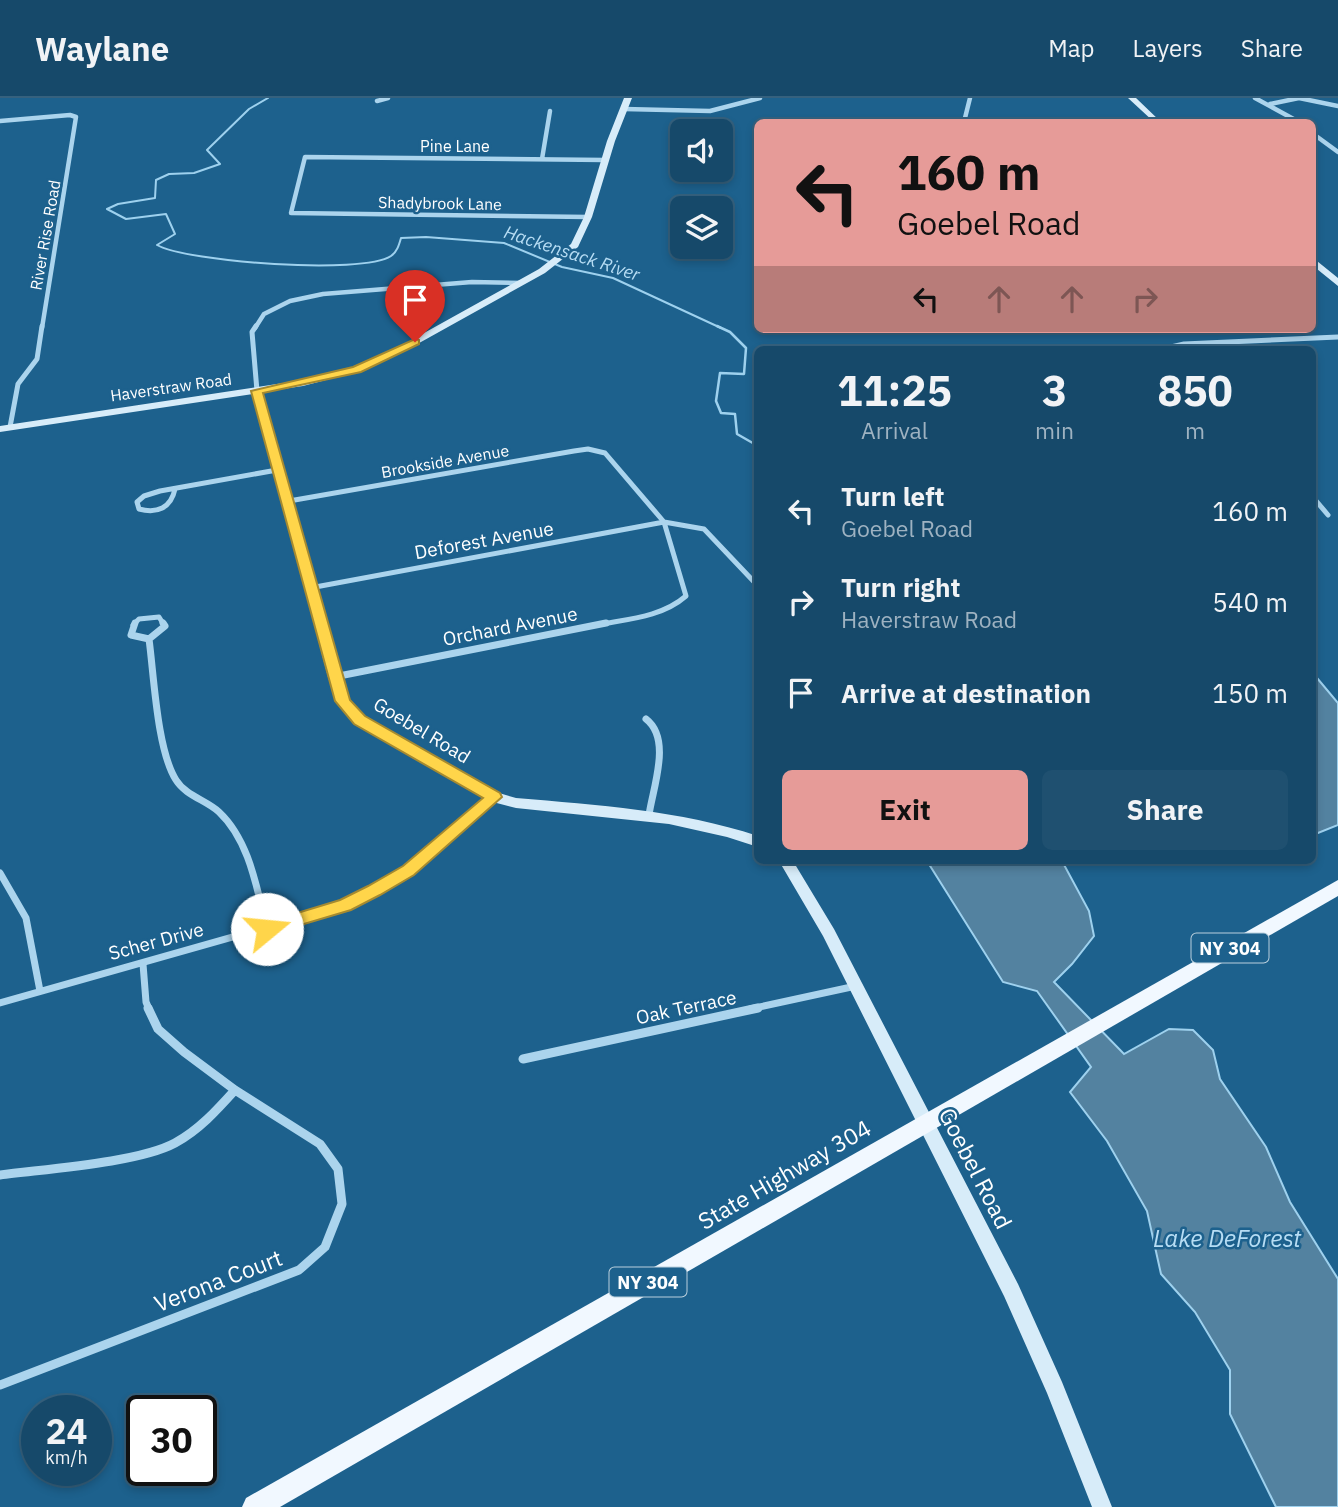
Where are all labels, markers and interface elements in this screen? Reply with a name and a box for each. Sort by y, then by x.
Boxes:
text: Waylane [35,27,169,70]
text: Map [1048,32,1095,64]
text: Layers [1133,32,1203,64]
text: Share [1241,32,1303,64]
map controls [670,119,733,259]
button: sound [670,119,733,182]
street label: Pine Lane [420,136,490,156]
text: 160 m [897,140,1041,203]
icon: left [782,147,873,238]
street label: River Rise Road [25,178,65,292]
street label: Shadybrook Lane [378,192,502,214]
button: layers [670,196,733,259]
text: Goebel Road [897,202,1081,244]
water label: Hackensack River [501,220,643,286]
pin [385,270,445,342]
icon: left [907,280,945,318]
icon: ahead [980,280,1018,318]
icon: ahead [1053,280,1091,318]
icon: right [1126,280,1164,318]
icon: arrive [396,281,434,319]
text: 11:25 [837,363,952,418]
text: 3 [1042,363,1067,418]
text: 850 [1157,363,1233,418]
street label: Haverstraw Road [109,369,233,405]
text: Arrival [861,415,928,445]
text: min [1035,415,1074,445]
text: m [1185,415,1205,445]
street label: Brookside Avenue [379,440,511,482]
text: Turn left [841,479,944,513]
icon: left [782,492,820,530]
text: 160 m [1212,494,1288,528]
text: Goebel Road [841,513,973,543]
street label: Deforest Avenue [413,516,555,564]
text: Turn right [841,570,960,604]
icon: right [782,583,820,621]
text: 540 m [1212,585,1288,619]
street label: Orchard Avenue [441,601,579,651]
text: Haverstraw Road [841,604,1017,634]
icon: arrive [782,674,820,712]
text: Arrive at destination [841,676,1091,710]
text: 150 m [1212,676,1288,710]
street label: Goebel Road [369,692,475,768]
button: Exit [782,770,1028,850]
button: Share [1042,770,1288,850]
position arrow [230,892,304,966]
street label: Scher Drive [106,917,206,965]
road number: NY 304 [1192,934,1268,962]
street label: Oak Terrace [634,985,738,1029]
street label: Goebel Road [933,1102,1019,1234]
street label: State Highway 304 [692,1112,876,1236]
water label: Lake DeForest [1153,1222,1302,1254]
street label: Verona Court [150,1242,286,1318]
road number: NY 304 [610,1268,686,1296]
speed limit sign: 30 [126,1395,217,1486]
text: 24 [45,1408,88,1454]
text: km/h [45,1446,88,1469]

